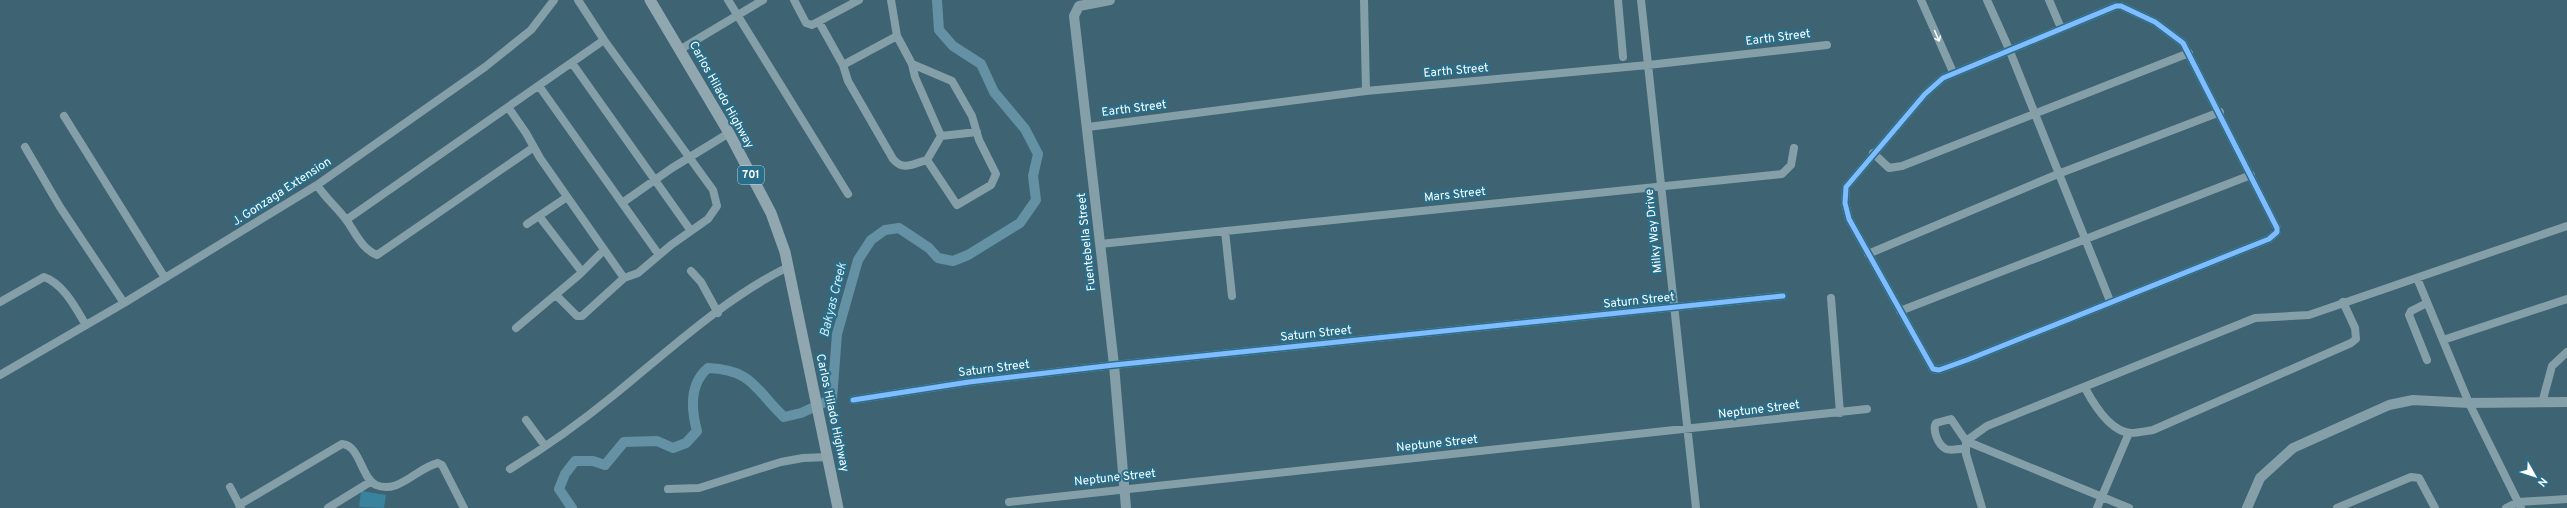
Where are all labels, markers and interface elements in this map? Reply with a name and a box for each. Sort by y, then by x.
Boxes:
street label: Earth Street [1745,26,1811,50]
one-way arrow [1934,29,1941,41]
street label: Carlos Hilado Highway [685,39,757,151]
street label: Earth Street [1423,60,1489,82]
street label: Earth Street [1101,97,1167,121]
street label: J. Gonzaga Extension [229,154,335,230]
road number: 701 [738,166,764,184]
street label: Mars Street [1423,184,1487,206]
street label: Milky Way Drive [1642,188,1666,274]
street label: Fuentebella Street [1074,192,1100,292]
water label: Bakyas Creek [817,261,851,339]
street label: Saturn Street [1603,289,1675,313]
street label: Saturn Street [1280,322,1352,346]
street label: Carlos Hilado Highway [812,353,852,473]
street label: Saturn Street [957,357,1031,381]
street label: Neptune Street [1717,397,1801,423]
street label: Neptune Street [1395,432,1479,456]
north arrow [2515,456,2555,496]
street label: Neptune Street [1073,466,1157,490]
text: N [2534,474,2550,489]

